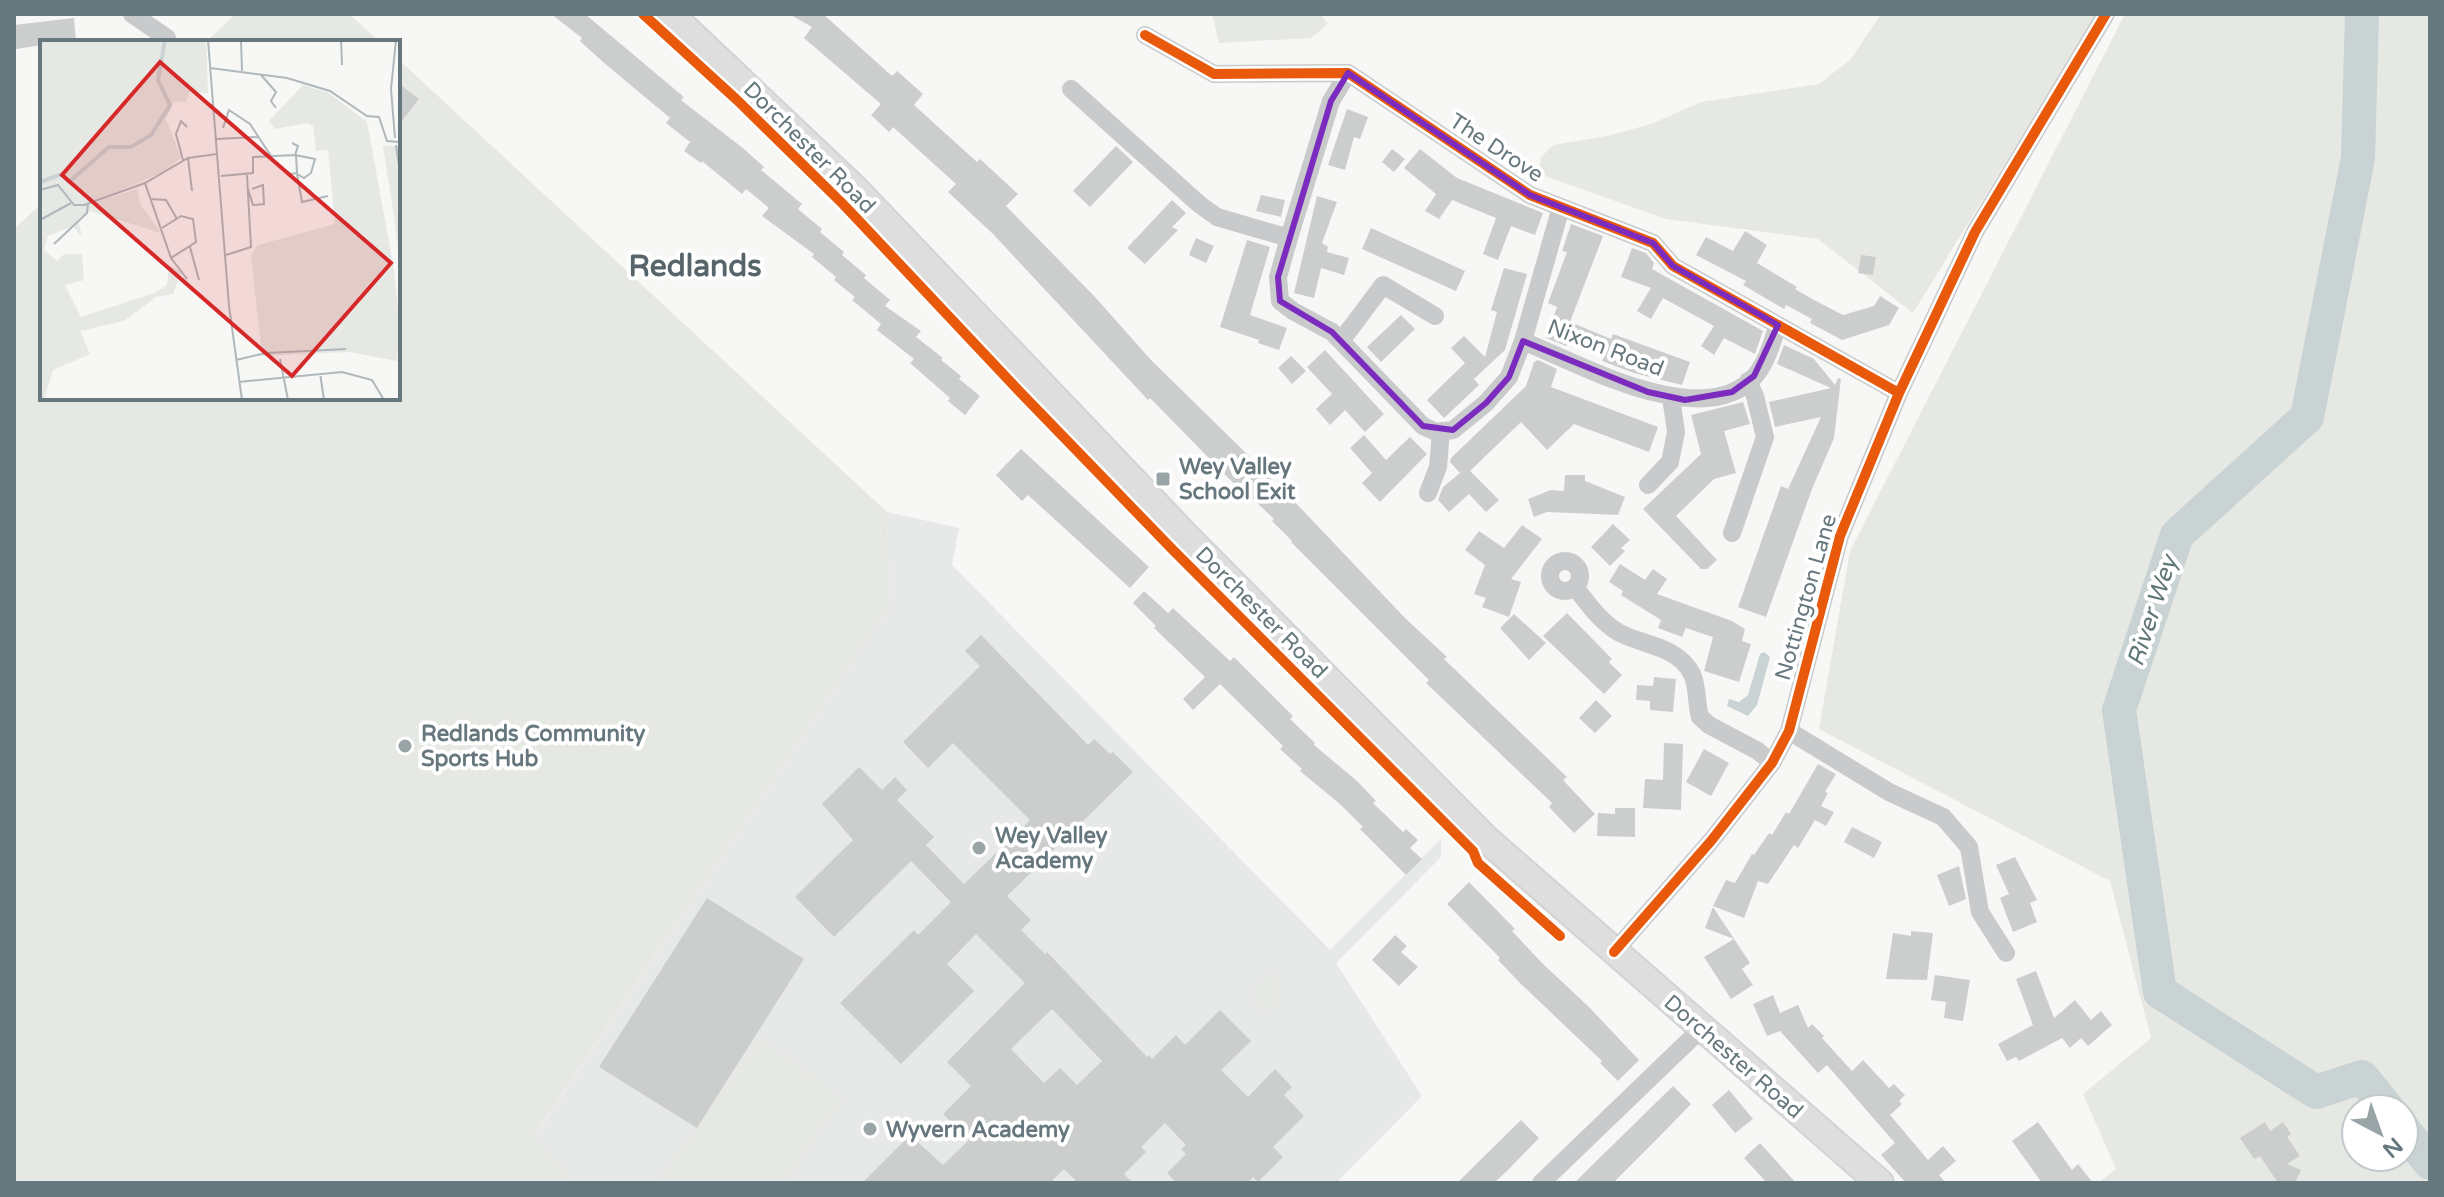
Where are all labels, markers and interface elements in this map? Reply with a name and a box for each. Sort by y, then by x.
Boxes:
inset map [40,40,400,400]
street label: Dorchester Road [738,76,881,219]
street label: The Drove [1445,108,1548,188]
district label: Redlands [628,248,762,285]
street label: Nixon Road [1544,314,1667,382]
place label: Wey Valley School Exit [1179,454,1296,505]
marker: Wey Valley School Exit [1154,470,1172,488]
street label: Nottington Lane [1770,511,1842,683]
street label: Dorchester Road [1190,541,1333,684]
water label: River Wey [2121,549,2185,670]
place label: Redlands Community Sports Hub [421,721,646,772]
marker: Redlands Community Sports Hub [396,737,414,755]
place label: Wey Valley Academy [995,823,1108,874]
marker: Wey Valley Academy [970,839,988,857]
street label: Dorchester Road [1658,989,1808,1124]
north arrow [2340,1093,2420,1173]
place label: Wyvern Academy [886,1117,1070,1143]
marker: Wyvern Academy [861,1120,879,1138]
text: N [2377,1132,2408,1163]

